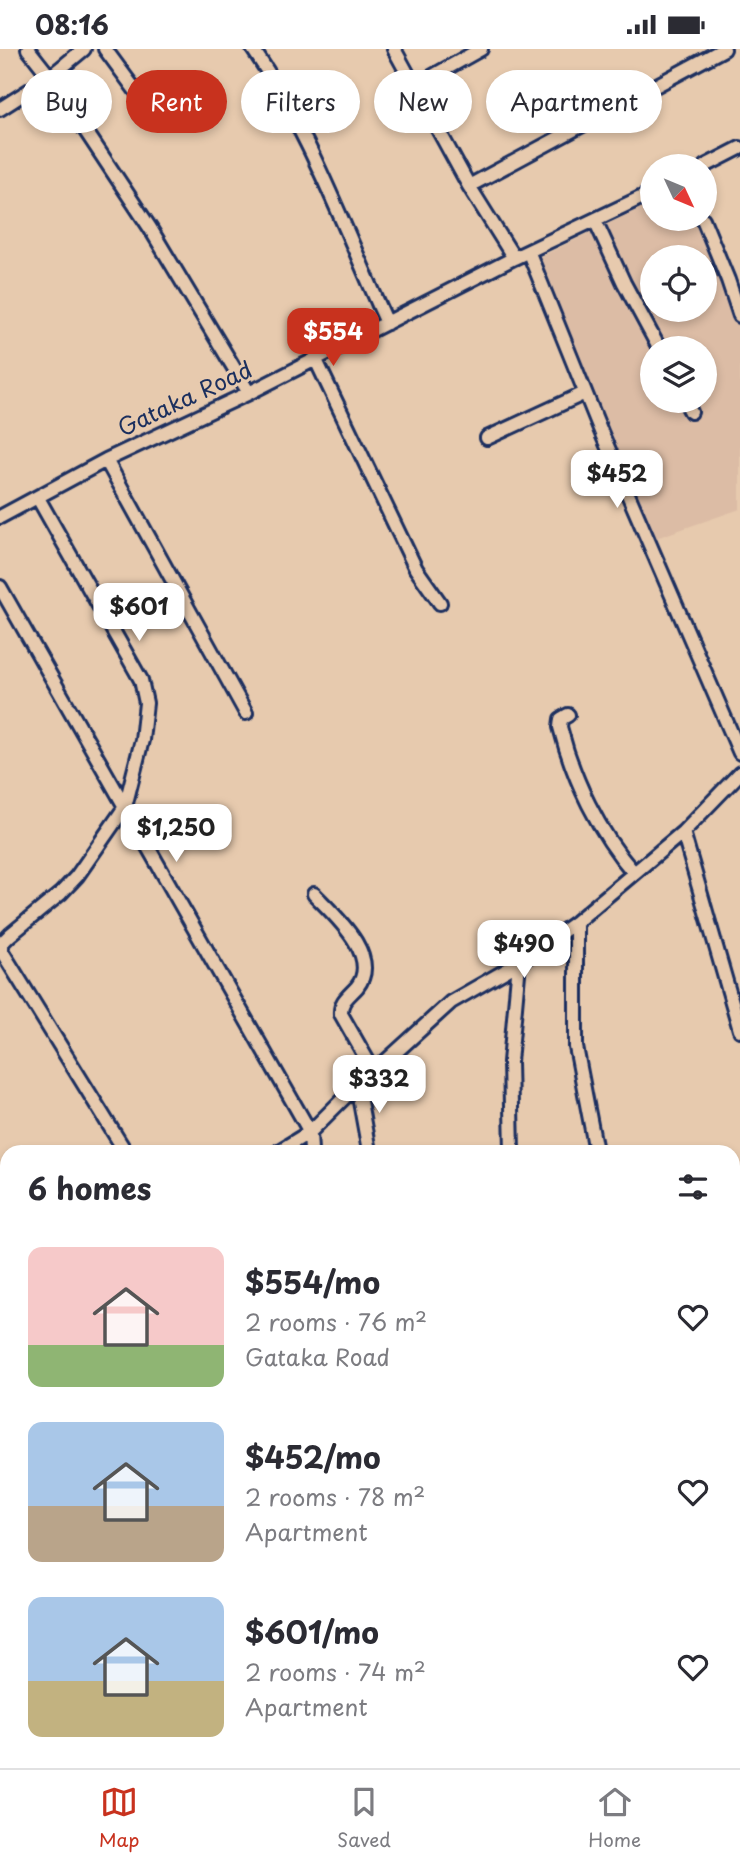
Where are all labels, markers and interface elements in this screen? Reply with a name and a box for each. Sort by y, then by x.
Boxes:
text: 08:16 [35,5,109,44]
chip: Buy [21,70,112,133]
chip: Rent [126,70,227,133]
chip: Filters [241,70,360,133]
chip: New [374,70,472,133]
chip: Apartment [486,70,662,133]
north arrow [640,154,718,231]
map controls [640,154,717,413]
button: locate [640,245,717,322]
pin: $554 [292,309,374,368]
text: $554 [303,313,363,348]
button: layers [640,336,717,413]
street label: Gataka Road [111,351,257,444]
pin: $452 [576,451,658,510]
text: $452 [587,455,647,490]
pin: $601 [98,583,180,643]
text: $601 [109,588,169,623]
pin: $1,250 [119,805,233,864]
text: $1,250 [137,809,215,844]
pin: $490 [483,921,565,980]
text: $490 [493,925,555,960]
pin: $332 [338,1055,420,1115]
text: $332 [349,1060,409,1095]
text: 6 homes [28,1165,151,1210]
icon: filters [674,1168,712,1206]
text: $554/mo [245,1259,380,1304]
icon: home [84,1275,168,1359]
icon: heart [674,1298,712,1336]
text: 2 rooms · 76 m² [245,1304,427,1339]
text: Gataka Road [245,1339,390,1374]
text: $452/mo [245,1434,381,1479]
icon: home [84,1450,168,1534]
icon: heart [674,1473,712,1511]
text: 2 rooms · 78 m² [245,1479,425,1514]
text: Apartment [245,1514,368,1549]
text: $601/mo [245,1609,379,1654]
icon: home [84,1625,168,1709]
icon: heart [674,1648,712,1686]
text: 2 rooms · 74 m² [245,1654,426,1689]
text: Apartment [245,1689,368,1724]
tab: Map [99,1783,139,1853]
tab: Saved [337,1783,391,1853]
tab: Home [588,1783,641,1853]

